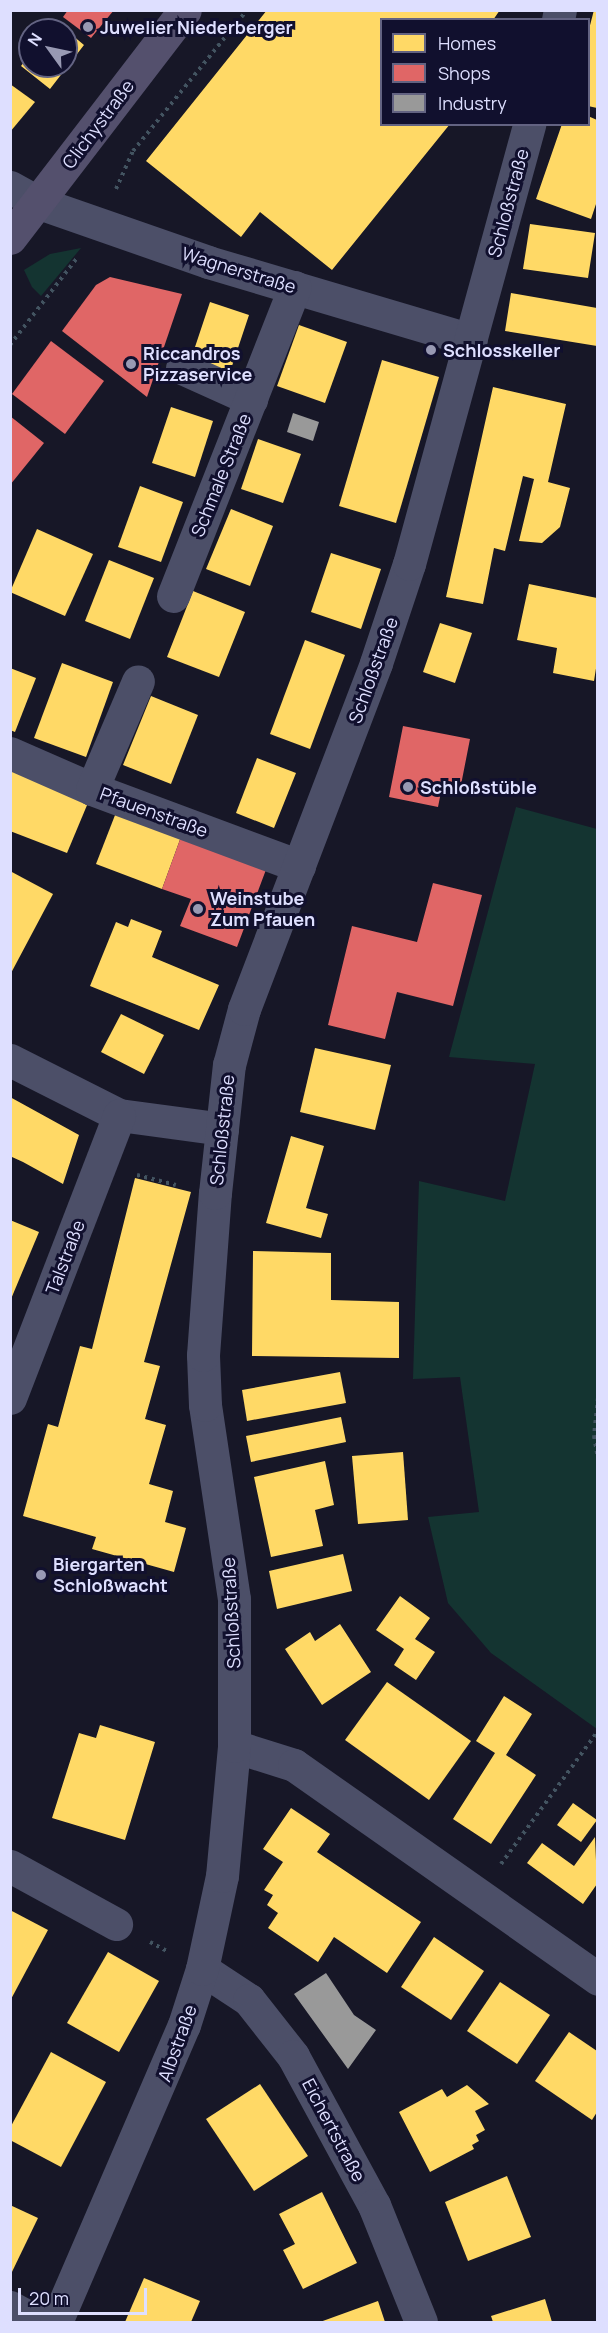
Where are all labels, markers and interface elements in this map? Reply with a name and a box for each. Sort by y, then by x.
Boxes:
place label: Juwelier Niederberger [100,16,293,38]
north arrow [18,18,78,78]
legend [380,18,590,126]
marker: Juwelier Niederberger [81,20,95,34]
text: N [22,28,47,50]
text: Homes [438,31,496,55]
text: Shops [438,61,490,85]
street label: Clichystraße [58,75,138,173]
text: Industry [438,91,507,115]
street label: Schloßstraße [483,146,533,260]
street label: Wagnerstraße [179,242,299,298]
place label: Schlosskeller [443,339,560,361]
place label: Riccandros Pizzaservice [143,343,252,386]
marker: Schlosskeller [424,343,438,357]
marker: Riccandros Pizzaservice [124,357,138,371]
street label: Schmale Straße [186,410,256,540]
street label: Schloßstraße [344,614,402,726]
place label: Schloßstüble [420,776,537,798]
marker: Schloßstüble [401,780,415,794]
street label: Pfauenstraße [97,782,211,842]
place label: Weinstube Zum Pfauen [210,888,315,930]
marker: Weinstube Zum Pfauen [191,902,205,916]
street label: Schloßstraße [205,1073,239,1187]
street label: Talstraße [41,1217,89,1297]
place label: Biergarten Schloßwacht [53,1554,168,1596]
street label: Schloßstraße [217,1557,245,1669]
marker: Biergarten Schloßwacht [34,1568,48,1582]
street label: Albstraße [153,2002,201,2084]
street label: Eichertstraße [298,2075,370,2185]
scale bar [21,2276,150,2314]
text: 20 m [29,2286,69,2310]

